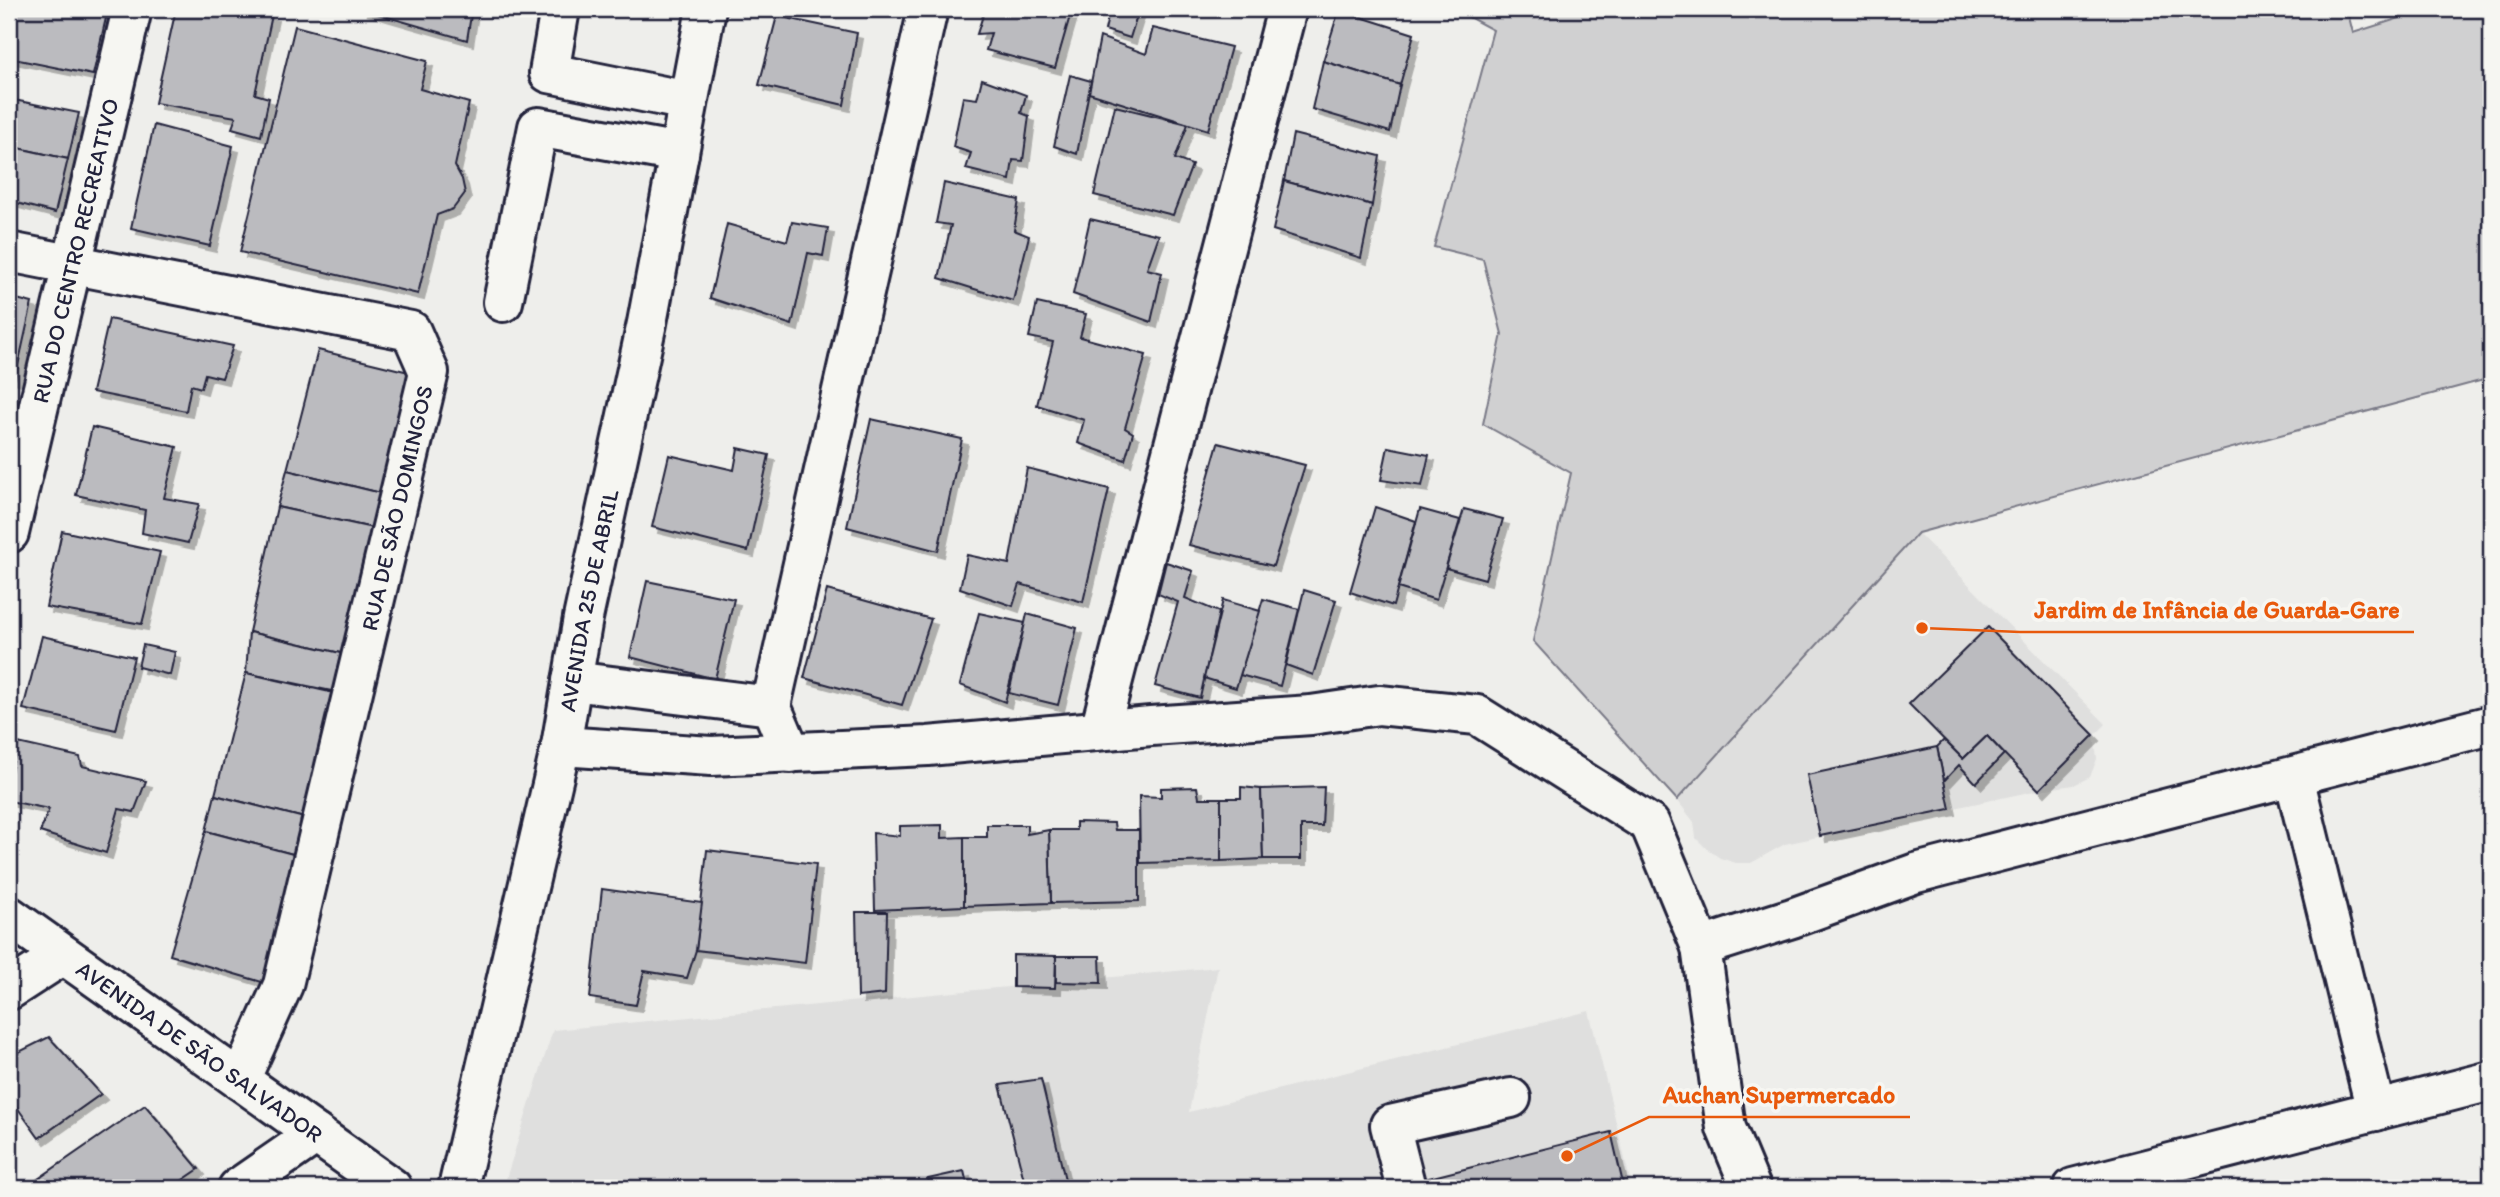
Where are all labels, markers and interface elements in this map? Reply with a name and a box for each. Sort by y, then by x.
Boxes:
street label: RUA DO CENTRO RECREATIVO [26,96,125,406]
street label: RUA DE SÃO DOMINGOS [355,383,439,633]
street label: AVENIDA 25 DE ABRIL [553,486,625,714]
callout: Jardim de Infância de Guarda-Gare [2020,587,2414,632]
text: Jardim de Infância de Guarda-Gare [2033,595,2400,624]
street label: AVENIDA DE SÃO SALVADOR [71,954,329,1149]
callout: Auchan Supermercado [1649,1072,1910,1117]
text: Auchan Supermercado [1662,1080,1895,1110]

